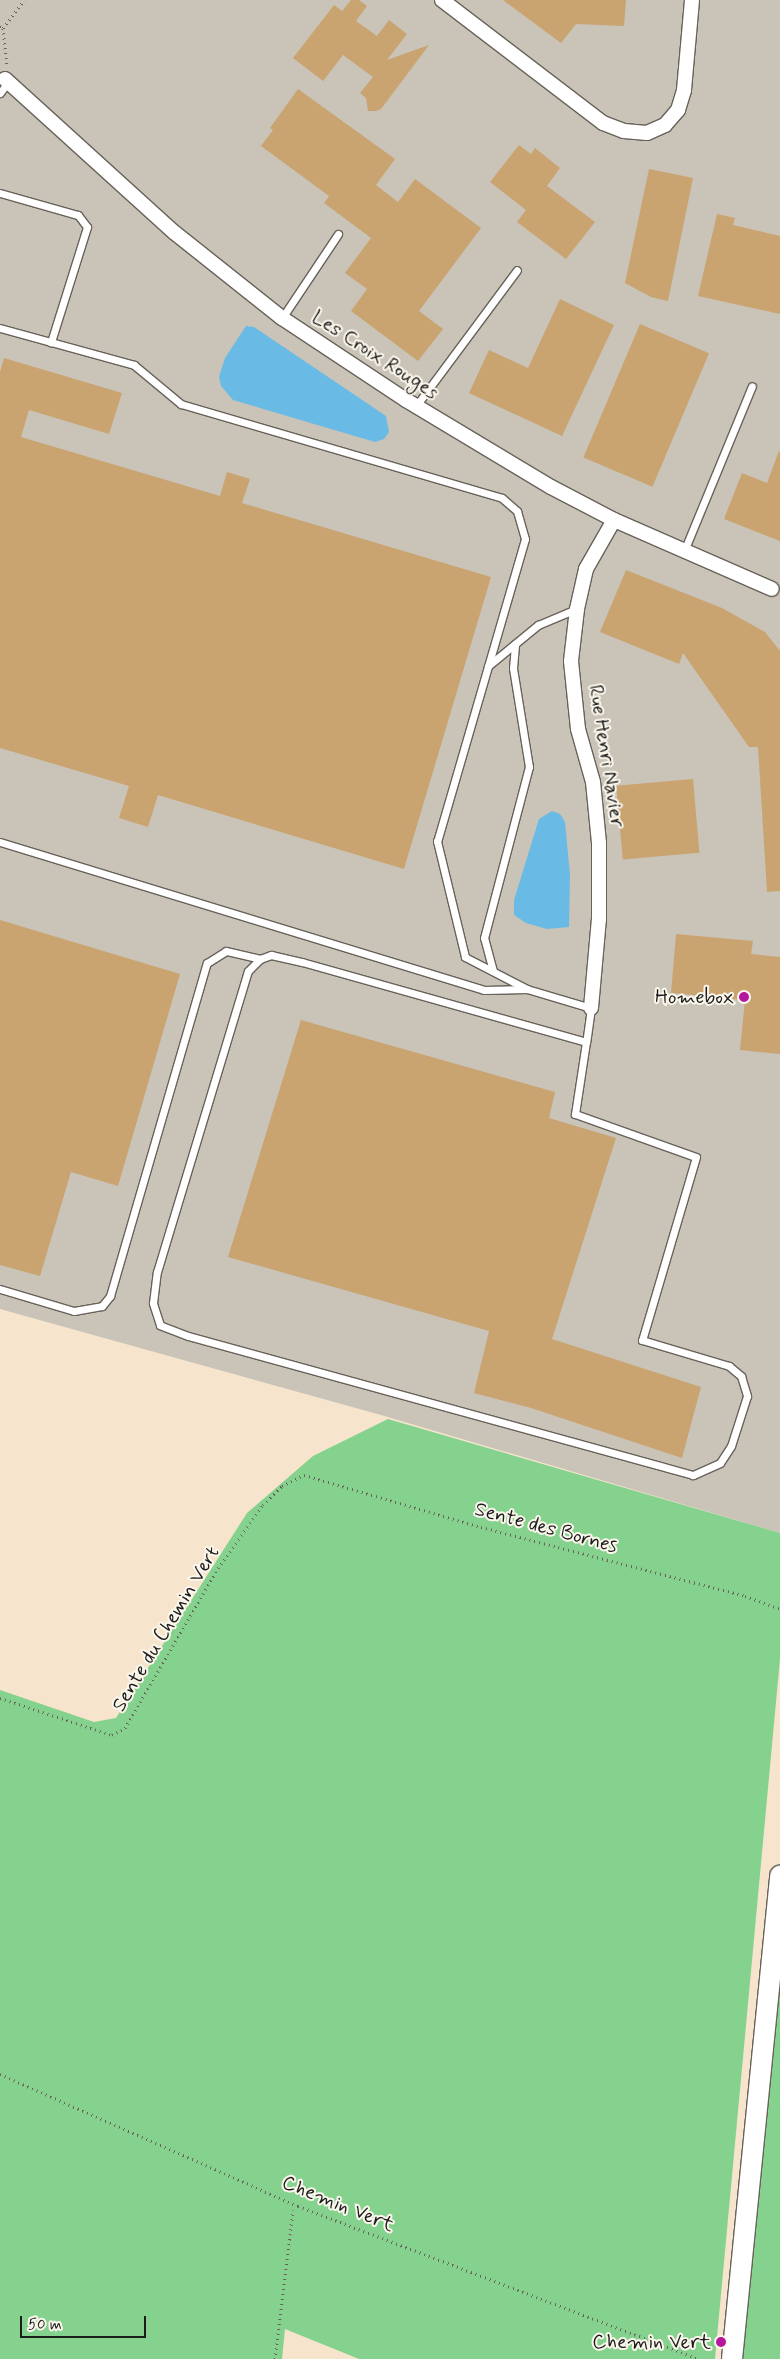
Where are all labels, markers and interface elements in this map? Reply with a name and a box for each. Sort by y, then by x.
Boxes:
street label: Les Croix Rouges [309,306,441,404]
street label: Rue Henri Navier [583,683,629,829]
place label: Homebox [655,985,734,1009]
marker: Homebox [738,991,750,1003]
street label: Sente des Bornes [470,1497,622,1559]
street label: Sente du Chemin Vert [105,1539,227,1719]
street label: Chemin Vert [280,2171,396,2237]
scale bar [22,2306,149,2338]
text: 50 m [28,2315,62,2335]
place label: Chemin Vert [595,2330,711,2354]
marker: Chemin Vert [715,2336,727,2348]

